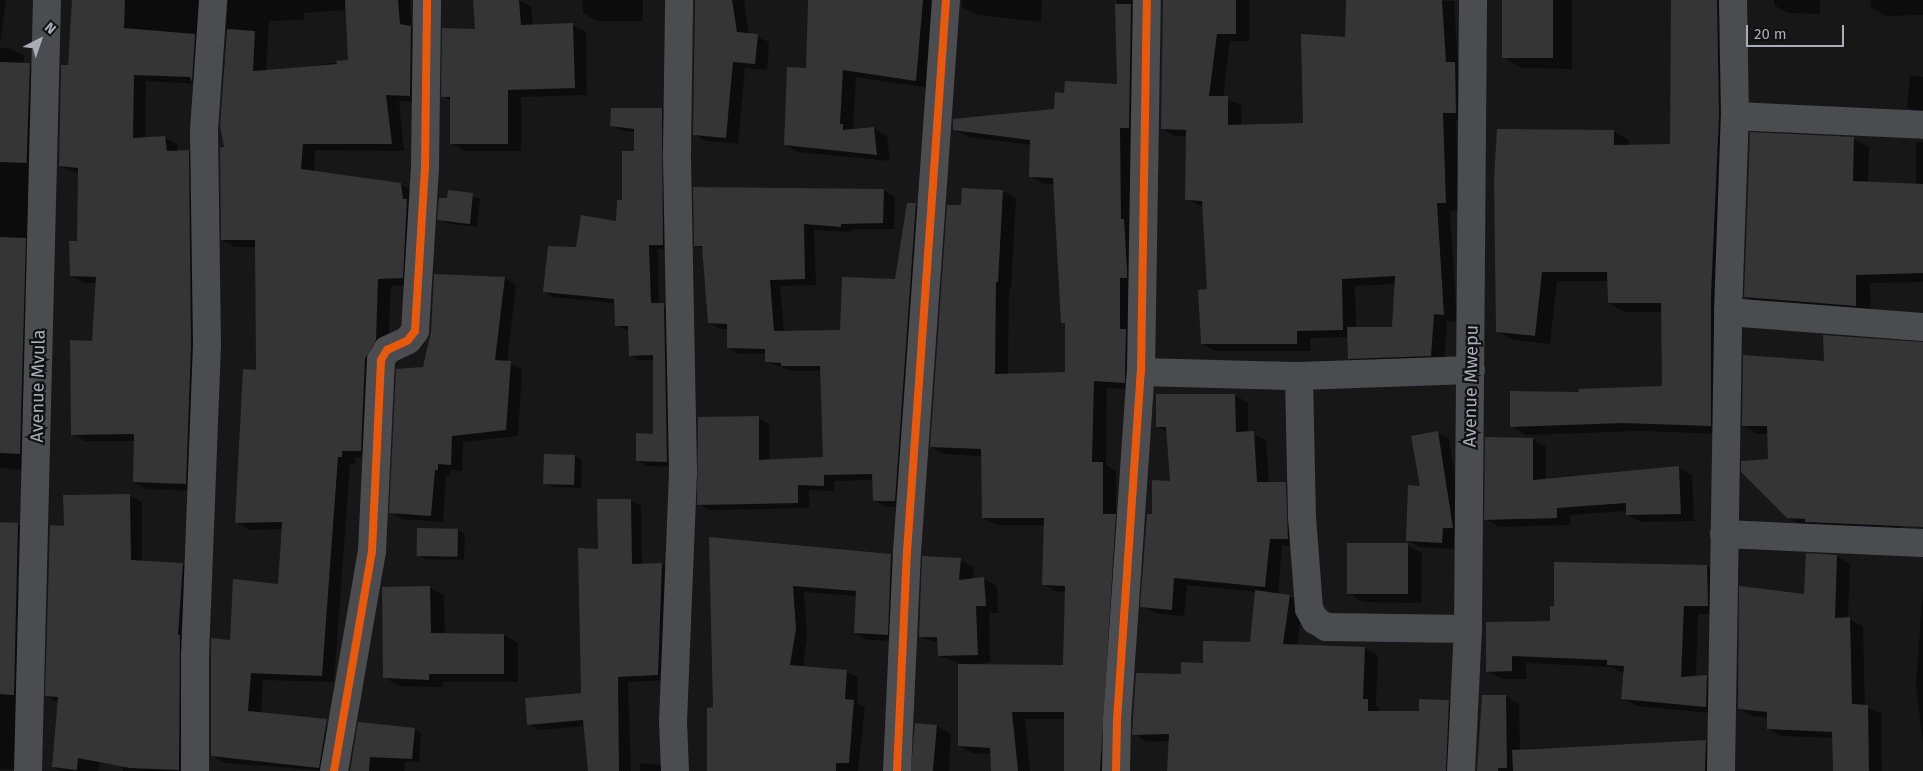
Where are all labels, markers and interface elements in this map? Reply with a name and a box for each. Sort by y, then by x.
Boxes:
north arrow [15,15,65,65]
scale bar [1748,15,1846,47]
text: N [41,19,59,38]
text: 20 m [1754,25,1787,43]
street label: Avenue Mwepu [1459,325,1483,447]
street label: Avenue Mvula [26,329,50,443]

